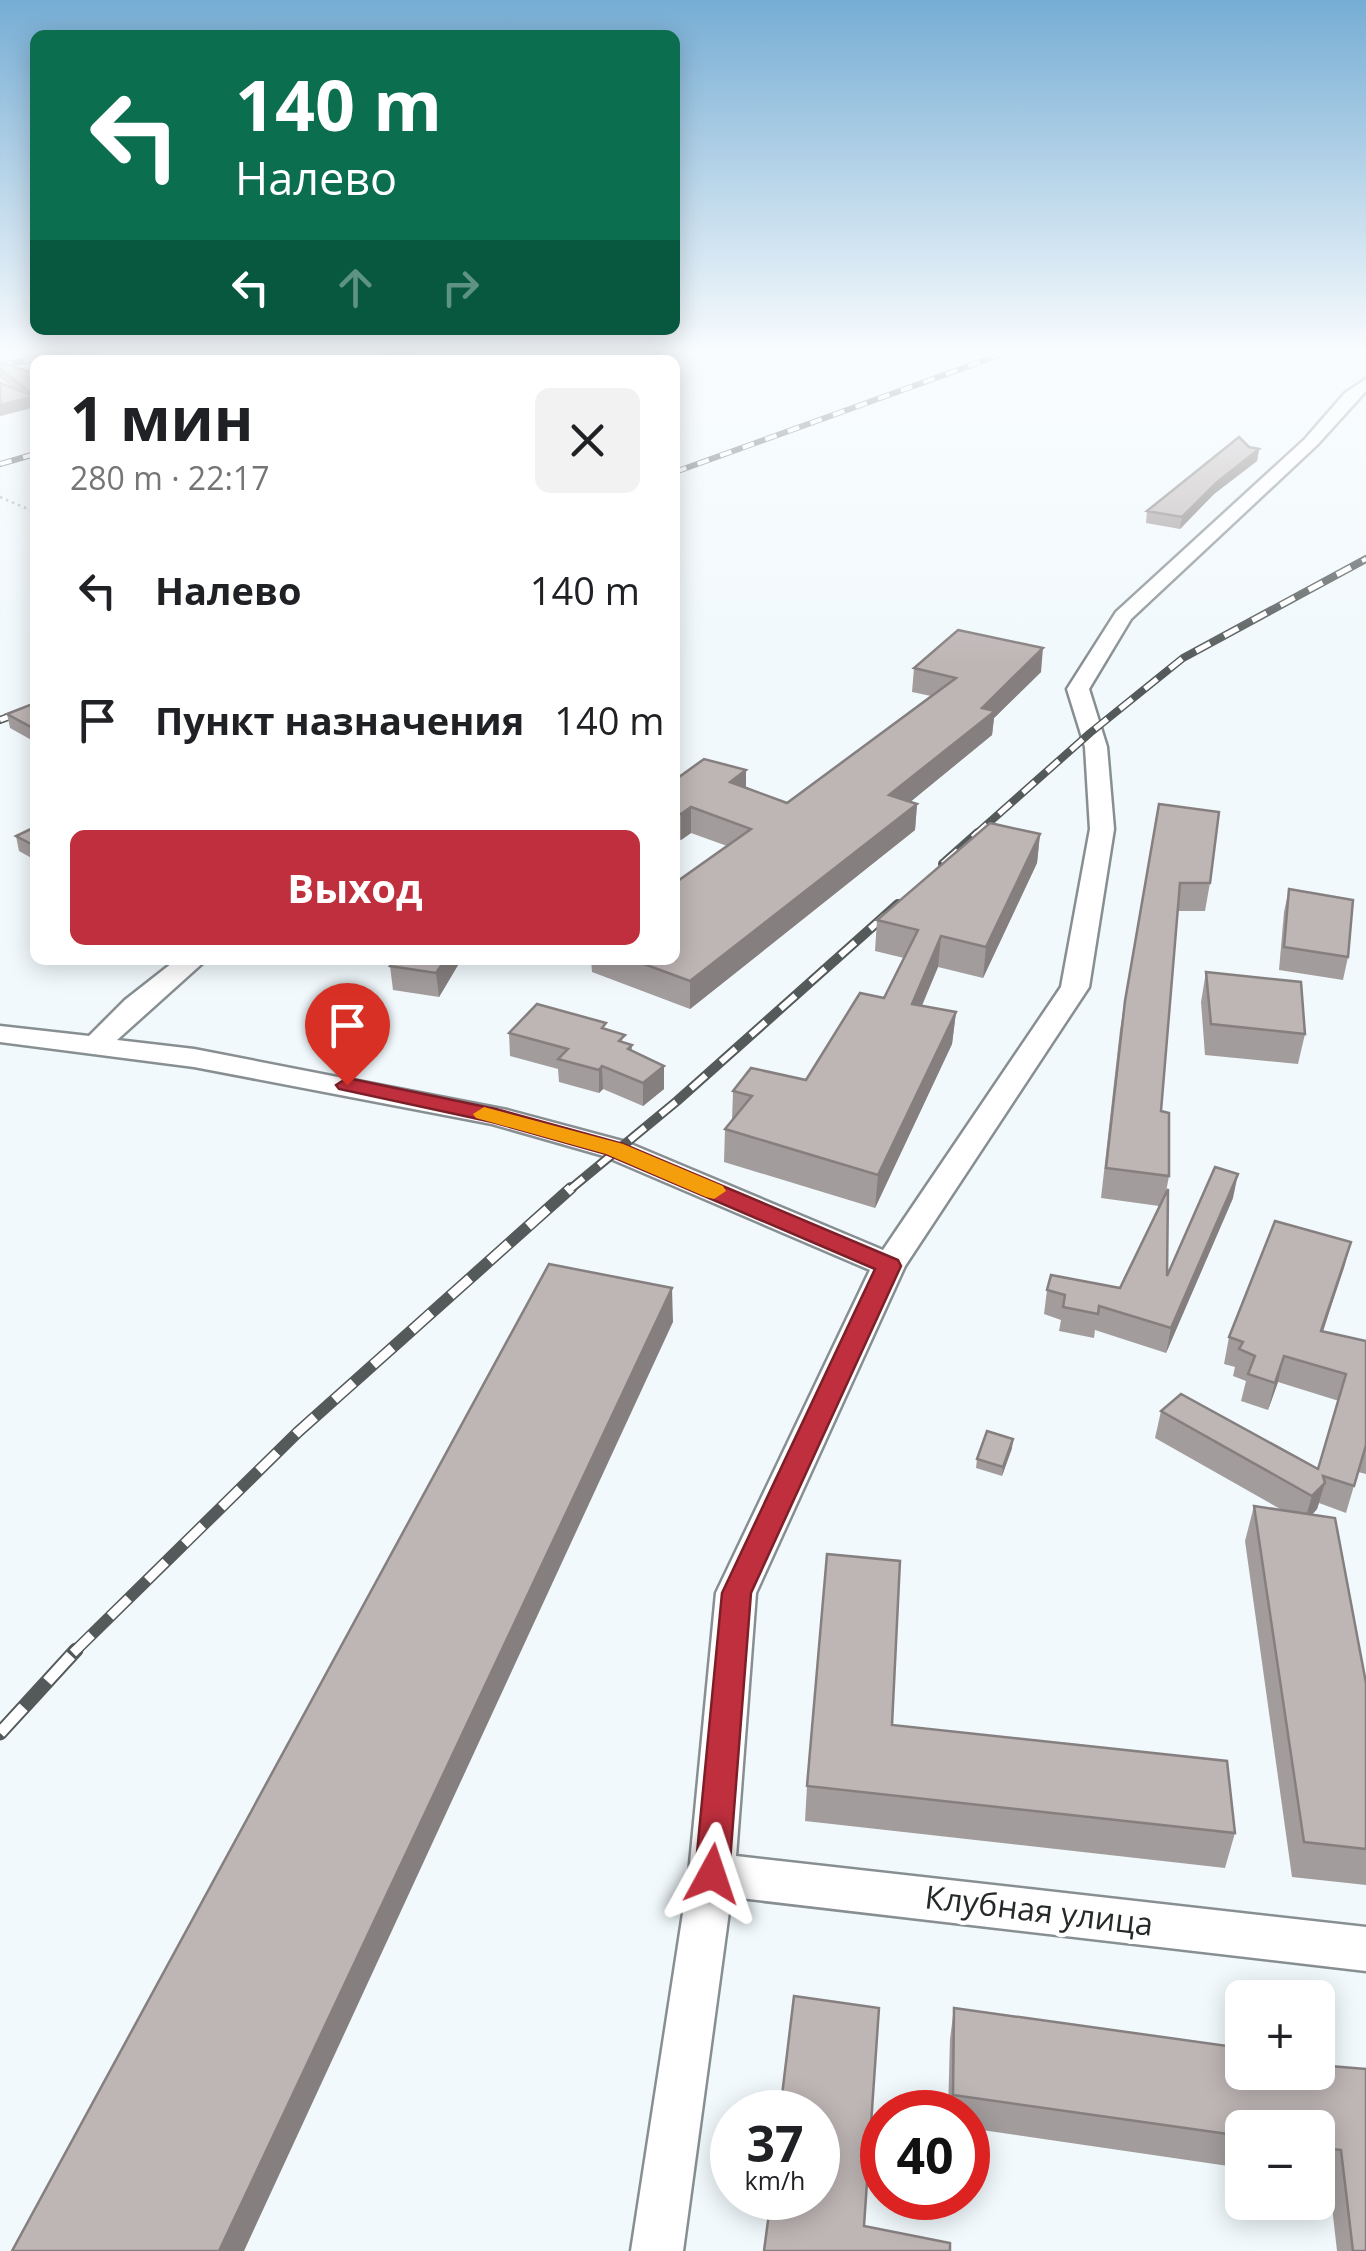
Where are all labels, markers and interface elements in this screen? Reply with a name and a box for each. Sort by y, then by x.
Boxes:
text: 140 m [235,56,442,152]
icon: left [70,70,200,200]
text: Налево [235,147,397,208]
icon: left [223,260,278,315]
icon: ahead [328,260,383,315]
icon: right [433,260,488,315]
text: 1 мин [70,377,254,459]
button: close [535,388,640,493]
text: 280 m · 22:17 [70,456,269,499]
icon: left [70,563,125,618]
text: Налево [155,564,301,616]
text: 140 m [530,564,640,616]
icon: arrive [70,693,125,748]
text: Пункт назначения [155,694,524,746]
text: 140 m [554,694,665,746]
button: Выход [70,830,640,945]
pin [305,983,390,1086]
icon: arrive [320,998,375,1053]
position arrow [660,1822,764,1926]
street label: Клубная улица [923,1874,1156,1945]
map controls [1225,1980,1335,2220]
button: + [1225,1980,1335,2090]
speed limit sign: 40 [860,2090,990,2220]
text: 37 [746,2109,804,2177]
button: − [1225,2110,1335,2220]
text: km/h [745,2163,805,2197]

